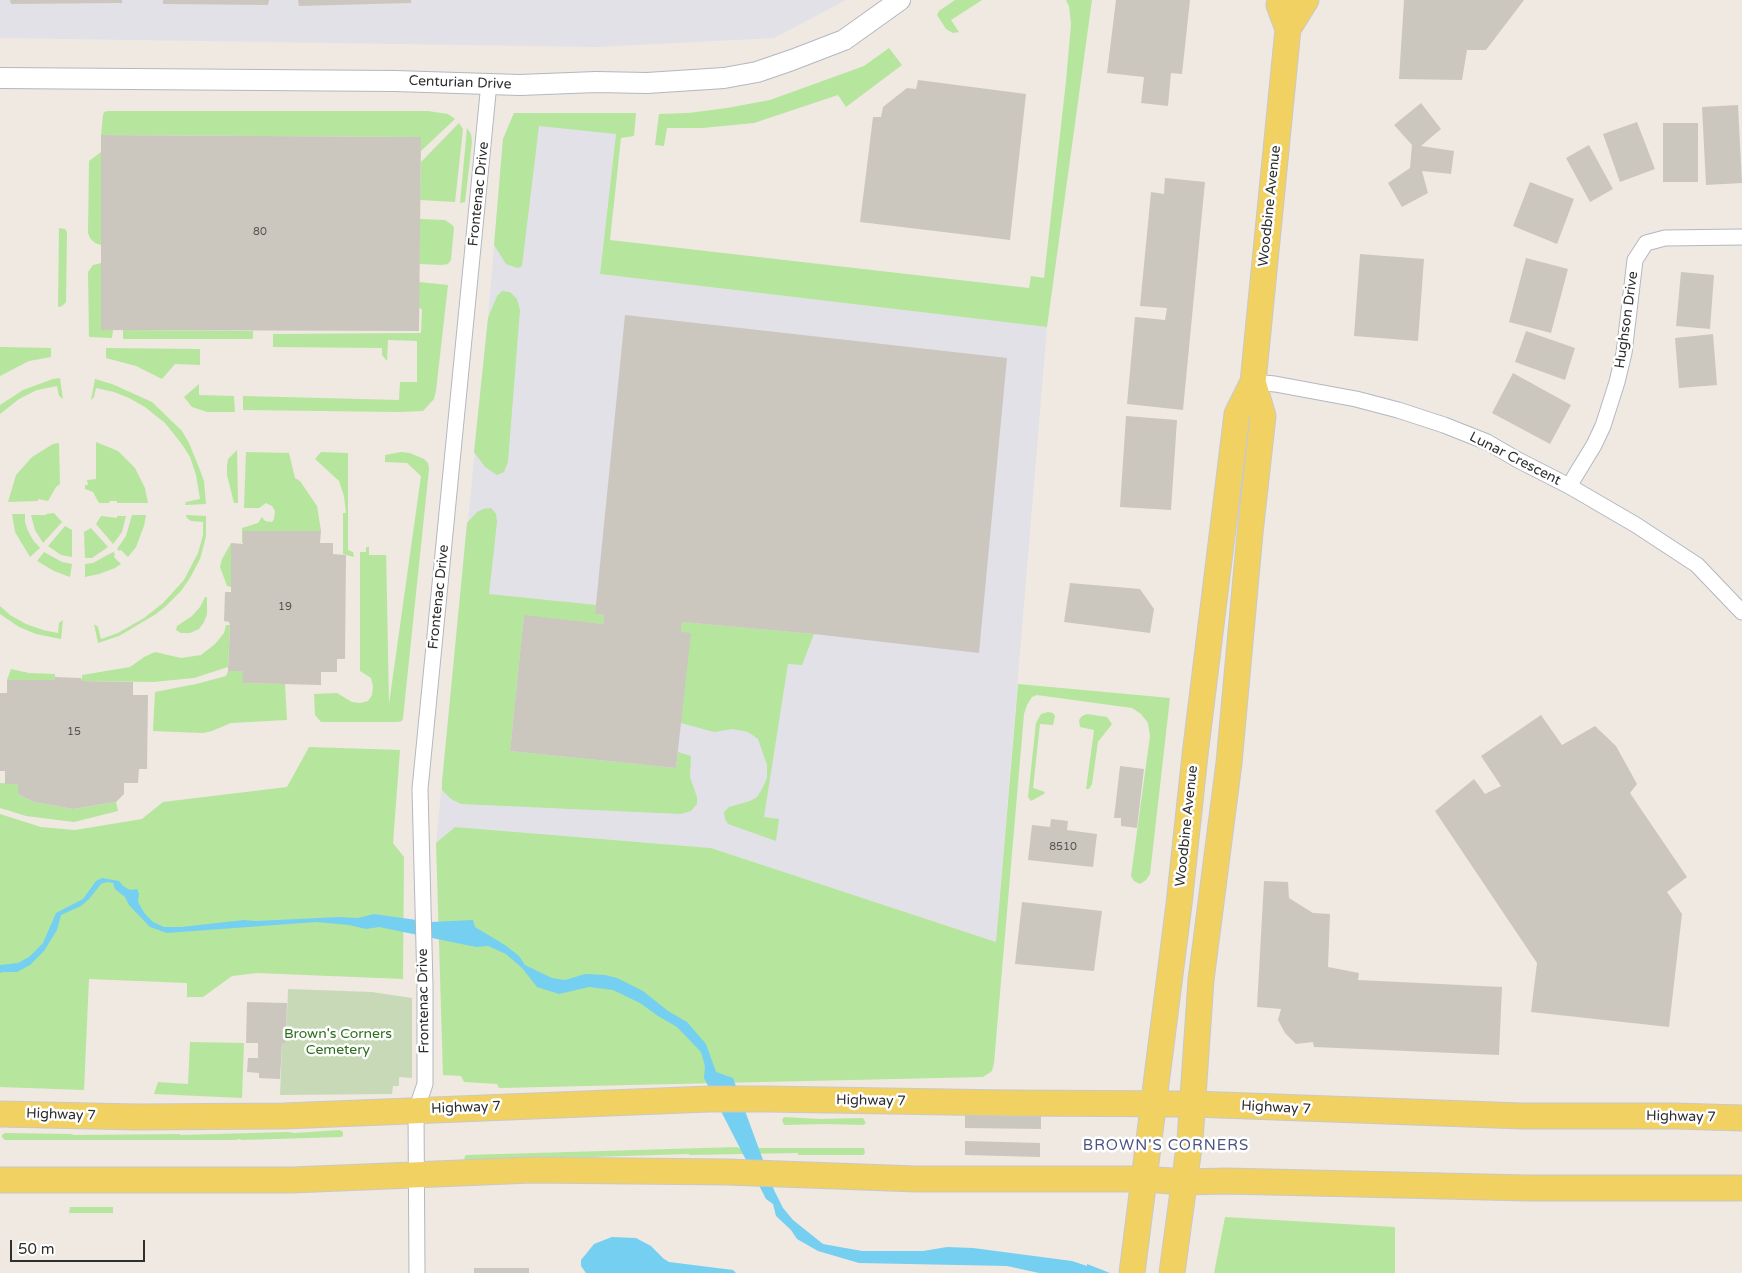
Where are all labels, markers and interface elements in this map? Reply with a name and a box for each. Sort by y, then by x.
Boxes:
street label: Centurian Drive [408,73,512,93]
street label: Frontenac Drive [465,141,493,247]
street label: Woodbine Avenue [1255,145,1285,267]
house number: 80 [253,225,267,239]
street label: Hughson Drive [1612,270,1642,370]
street label: Lunar Crescent [1466,429,1564,489]
street label: Frontenac Drive [425,544,453,650]
house number: 19 [278,600,292,614]
house number: 15 [67,725,81,739]
street label: Woodbine Avenue [1172,765,1202,887]
house number: 8510 [1049,840,1077,854]
street label: Frontenac Drive [415,948,433,1054]
park label: Brown's Corners Cemetery [284,1026,392,1058]
street label: Highway 7 [836,1092,906,1110]
street label: Highway 7 [431,1098,501,1118]
street label: Highway 7 [1241,1098,1311,1118]
street label: Highway 7 [26,1105,96,1125]
street label: Highway 7 [1646,1108,1716,1126]
district label: BROWN'S CORNERS [1081,1137,1251,1155]
scale bar [12,1230,148,1262]
text: 50 m [18,1240,55,1258]

